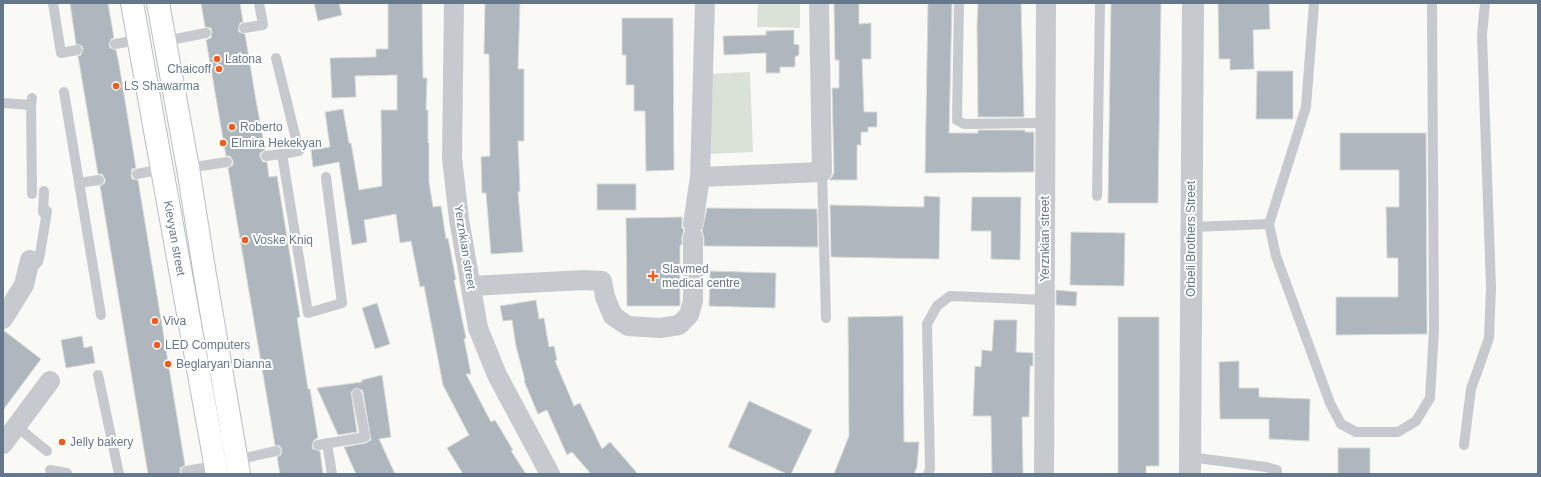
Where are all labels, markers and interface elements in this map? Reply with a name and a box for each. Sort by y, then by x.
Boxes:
place label: Latona [225,52,262,66]
marker: Latona [212,54,222,64]
place label: Chaicoff [167,62,212,76]
marker: Chaicoff [214,64,224,74]
place label: LS Shawarma [124,79,200,93]
marker: LS Shawarma [111,81,121,91]
place label: Roberto [240,120,283,134]
marker: Roberto [227,122,237,132]
place label: Elmira Hekekyan [231,136,322,150]
marker: Elmira Hekekyan [218,138,228,148]
street label: Orbeli Brothers Street [1184,180,1198,297]
street label: Yerznkian street [1038,196,1052,282]
street label: Kievyan street [161,199,188,278]
street label: Yerznkian street [451,204,479,291]
place label: Voske Kniq [253,233,313,247]
marker: Voske Kniq [240,235,250,245]
place label: Slavmed medical centre [662,262,740,290]
marker: Slavmed medical centre [647,270,659,282]
place label: Viva [163,314,186,328]
marker: Viva [150,316,160,326]
place label: LED Computers [165,338,250,352]
marker: LED Computers [152,340,162,350]
place label: Beglaryan Dianna [176,357,272,371]
marker: Beglaryan Dianna [163,359,173,369]
place label: Jelly bakery [70,435,133,449]
marker: Jelly bakery [57,437,67,447]

